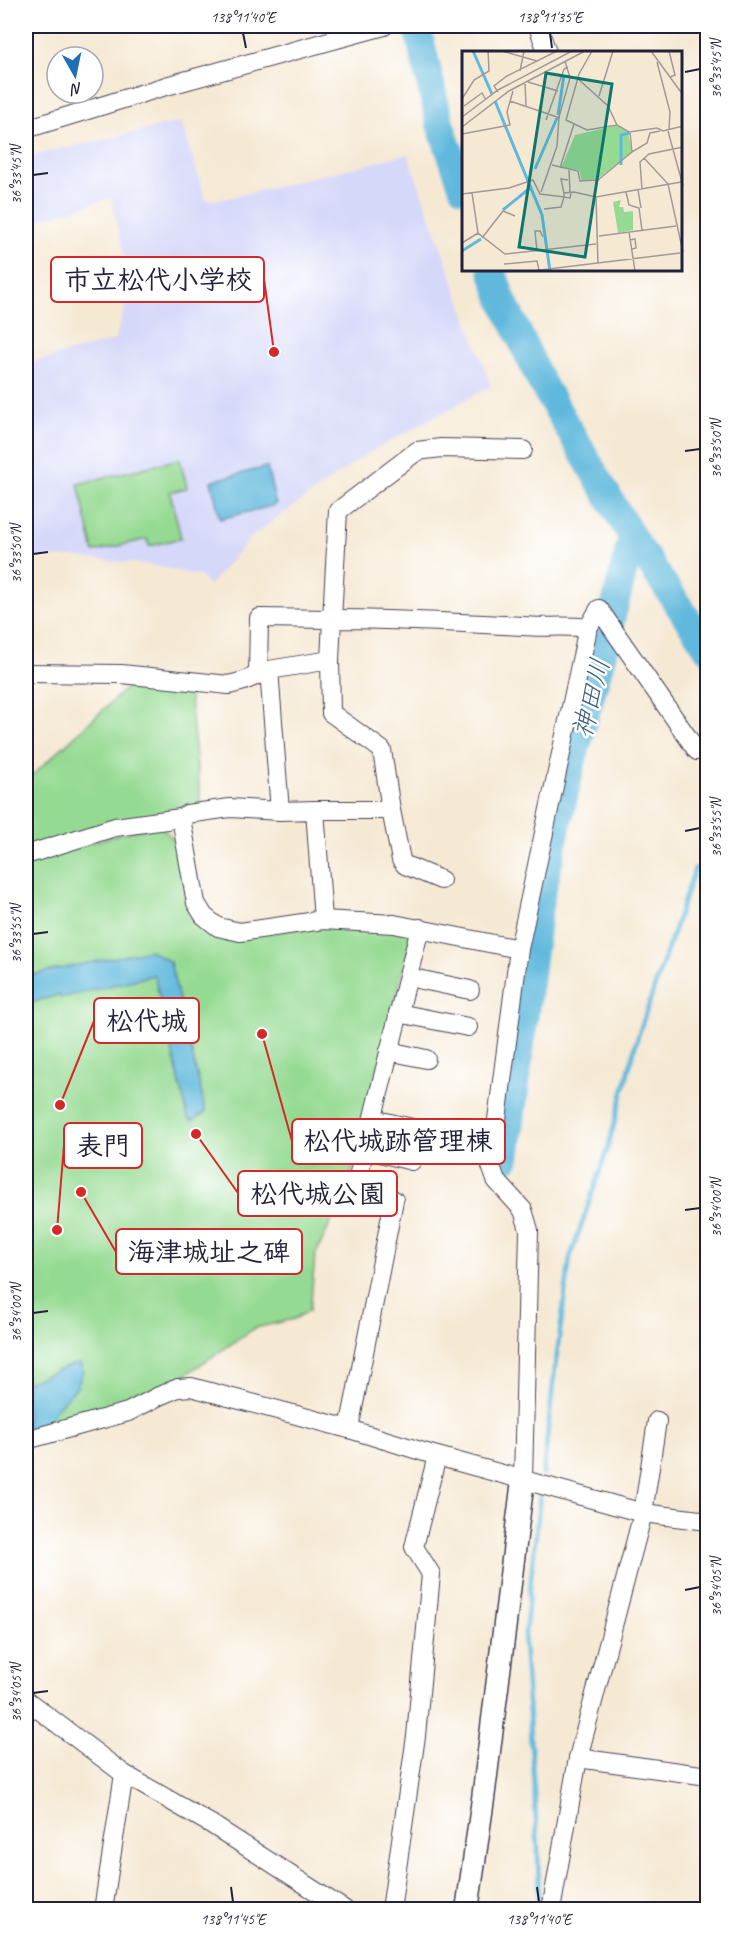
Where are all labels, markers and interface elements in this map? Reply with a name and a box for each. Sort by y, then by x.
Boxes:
text: 138°11'40"E [211,8,277,27]
text: 138°11'35"E [518,8,584,27]
text: 36°33'45"N [707,36,726,99]
north arrow [45,45,105,105]
inset map [462,51,682,272]
text: N [68,78,84,100]
text: 36°33'45"N [7,142,26,205]
callout: 市立松代小学校 [51,257,264,302]
text: 市立松代小学校 [64,263,253,297]
text: 36°33'50"N [707,416,726,479]
text: 36°33'50"N [7,521,26,584]
water label: 神田川 [565,655,617,741]
text: 36°33'55"N [707,795,726,858]
text: 36°33'55"N [7,901,26,964]
callout: 松代城 [94,998,199,1043]
text: 松代城 [107,1004,188,1038]
callout: 松代城跡管理棟 [292,1119,505,1164]
callout: 表門 [64,1123,142,1168]
text: 松代城跡管理棟 [304,1124,493,1158]
text: 表門 [76,1129,130,1163]
callout: 松代城公園 [238,1171,397,1216]
text: 36°34'00"N [707,1175,726,1238]
text: 松代城公園 [251,1177,386,1211]
callout: 海津城址之碑 [116,1229,302,1274]
text: 海津城址之碑 [128,1235,290,1269]
text: 36°34'00"N [7,1280,26,1343]
text: 36°34'05"N [707,1554,726,1617]
text: 36°34'05"N [7,1660,26,1723]
text: 138°11'45"E [201,1910,267,1929]
text: 138°11'40"E [507,1910,573,1929]

